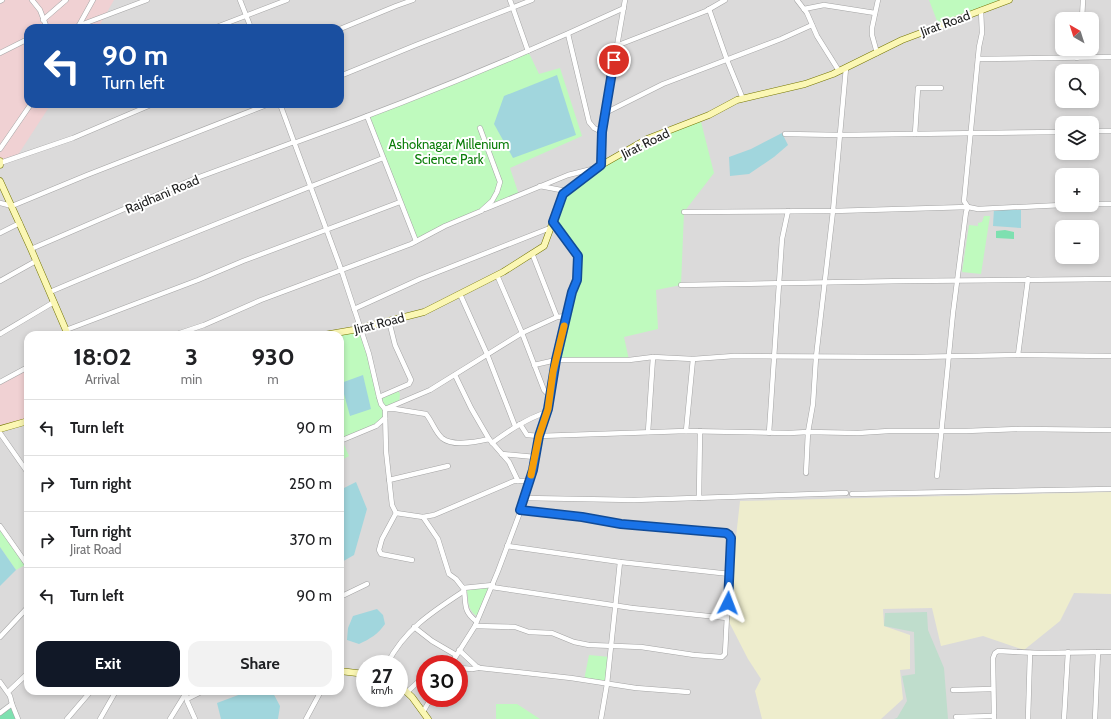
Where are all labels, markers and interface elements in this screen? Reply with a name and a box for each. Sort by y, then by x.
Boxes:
street label: Jirat Road [917,7,972,40]
north arrow [1055,12,1099,56]
map controls [1055,12,1099,264]
text: 90 m [102,38,168,72]
icon: left [36,40,88,92]
pin [597,43,631,77]
icon: arrive [603,49,625,71]
button: search [1055,64,1099,108]
text: Turn left [102,72,165,94]
button: layers [1055,116,1099,160]
street label: Jirat Road [617,125,672,162]
park label: Ashoknagar Millenium Science Park [389,136,509,167]
button: + [1055,168,1099,212]
street label: Rajdhani Road [123,171,202,218]
button: − [1055,220,1099,264]
street label: Jirat Road [351,309,406,337]
text: 18:02 [73,342,132,371]
text: 3 [185,342,198,371]
text: 930 [251,342,295,371]
text: Arrival [85,371,120,387]
text: min [181,371,202,387]
text: m [267,371,279,387]
icon: left [36,417,58,439]
text: Turn left [70,419,124,437]
text: 90 m [296,419,332,437]
icon: right [36,473,58,495]
text: Turn right [70,475,131,493]
text: 250 m [289,475,332,493]
text: Turn right [70,523,131,541]
icon: right [36,529,58,551]
text: 370 m [289,531,332,549]
text: Jirat Road [70,541,122,557]
position arrow [707,582,749,624]
icon: left [36,585,58,607]
text: Turn left [70,587,124,605]
text: 90 m [296,587,332,605]
button: Exit [36,641,180,687]
button: Share [188,641,332,687]
speed limit sign: 30 [416,655,468,707]
text: 27 [372,664,392,688]
text: km/h [371,684,393,697]

